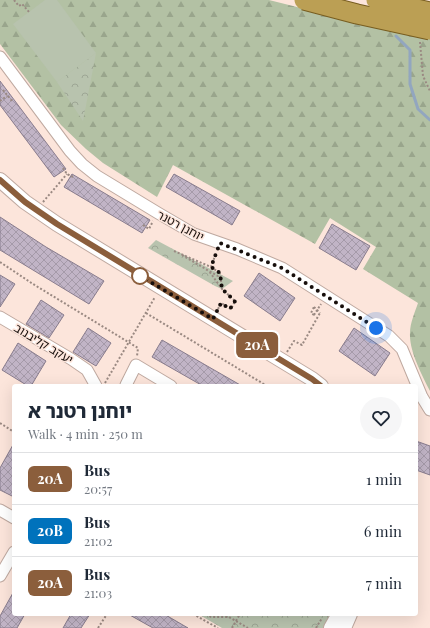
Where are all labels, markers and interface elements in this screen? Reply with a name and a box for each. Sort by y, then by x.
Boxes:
street label: יוחנן רטנר [155,206,207,244]
unlabelled marker [131,267,149,285]
your location [366,318,386,338]
street label: יעקב קליבנוב [11,319,77,367]
line badge: 20A [234,332,280,358]
text: 20A [244,335,270,354]
text: יוחנן רטנר א [28,397,132,423]
button: heart [360,397,402,439]
text: Walk · 4 min · 250 m [28,425,143,442]
text: Bus [84,460,110,480]
text: 20A [37,469,63,488]
text: 1 min [366,469,402,489]
text: 20:57 [84,480,112,497]
text: Bus [84,512,110,532]
text: 20B [37,521,63,540]
text: 6 min [364,521,402,541]
text: 21:02 [84,532,113,549]
text: Bus [84,564,110,584]
text: 20A [37,573,63,592]
text: 7 min [366,573,402,593]
text: 21:03 [84,584,112,601]

